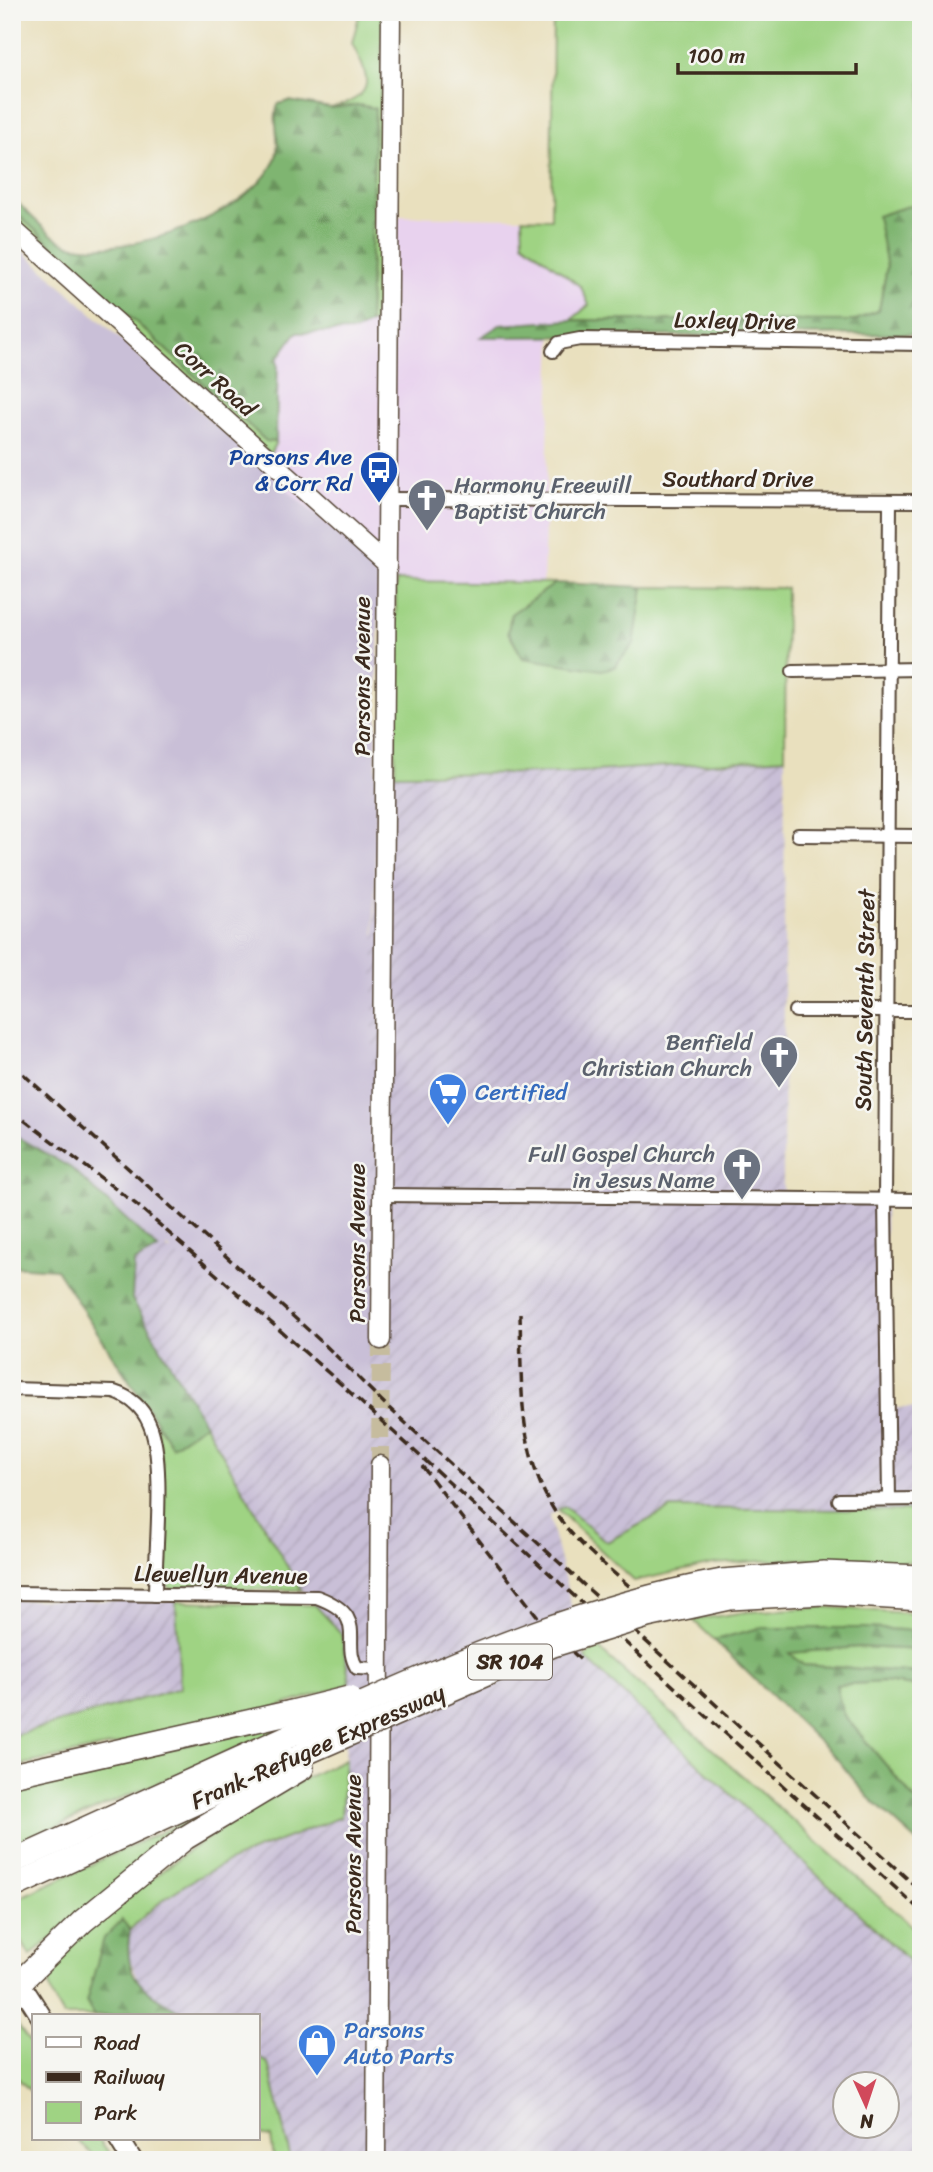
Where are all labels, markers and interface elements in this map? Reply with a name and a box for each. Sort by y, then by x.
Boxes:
scale bar [678,32,856,76]
text: 100 m [688,37,745,75]
street label: Loxley Drive [674,299,797,343]
street label: Corr Road [164,330,267,429]
place label: Parsons Ave & Corr Rd [229,437,354,504]
bus stop icon: Parsons Ave & Corr Rd [358,449,400,504]
street label: Southard Drive [662,459,814,500]
place label: Harmony Freewill Baptist Church [454,465,632,532]
church icon: Harmony Freewill Baptist Church [406,477,448,532]
street label: Parsons Avenue [342,596,383,756]
street label: South Seventh Street [843,887,887,1111]
place label: Benfield Christian Church [582,1022,754,1089]
church icon: Benfield Christian Church [758,1034,800,1089]
supermarket icon: Certified [427,1071,469,1126]
place label: Certified [475,1072,569,1113]
place label: Full Gospel Church in Jesus Name [528,1134,715,1201]
church icon: Full Gospel Church in Jesus Name [721,1146,763,1201]
street label: Parsons Avenue [337,1163,378,1323]
street label: Llewellyn Avenue [134,1553,308,1597]
road number: SR 104 [468,1644,552,1680]
street label: Frank-Refugee Expressway [184,1672,452,1822]
street label: Parsons Avenue [333,1774,374,1934]
place label: Parsons Auto Parts [343,2010,454,2077]
legend [32,2014,259,2140]
shop icon: Parsons Auto Parts [296,2022,338,2077]
text: Road [94,2024,141,2062]
text: Railway [94,2058,165,2096]
north arrow [832,2070,902,2140]
text: Park [94,2094,137,2132]
text: N [859,2105,875,2138]

